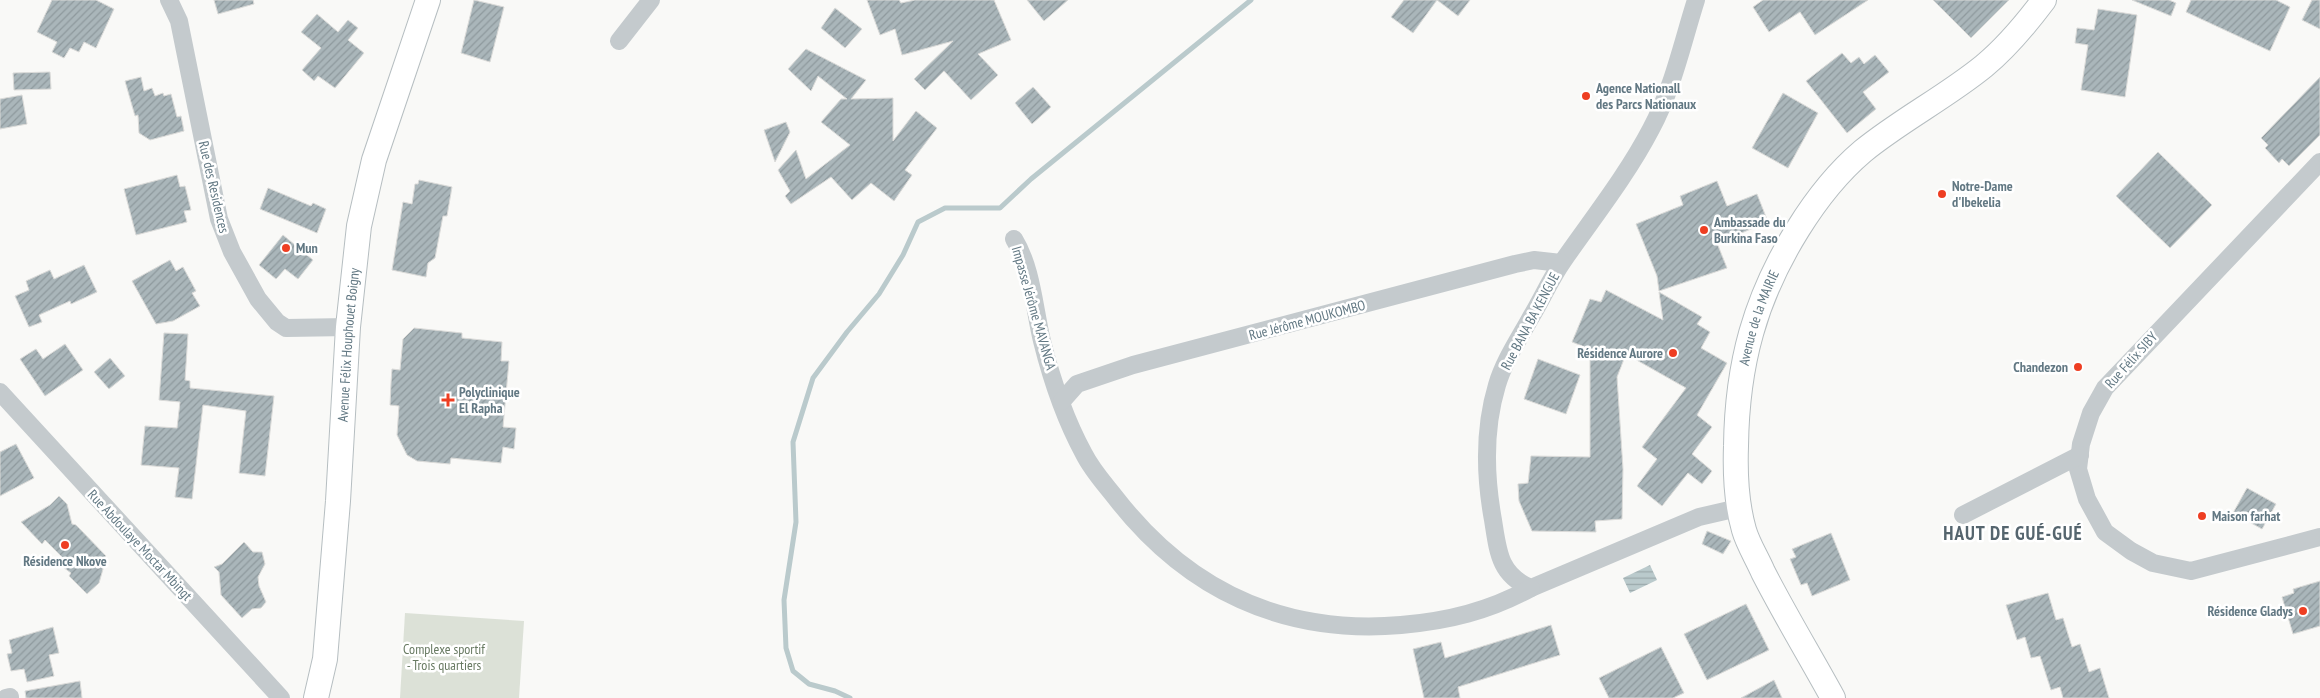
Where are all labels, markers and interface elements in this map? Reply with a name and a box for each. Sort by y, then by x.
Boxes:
place label: Agence Nationall des Parcs Nationaux [1595,79,1697,113]
marker: Agence Nationall des Parcs Nationaux [1580,90,1592,102]
street label: Rue des Residences [195,139,233,235]
place label: Notre-Dame d'Ibekelia [1952,177,2013,211]
marker: Notre-Dame d'Ibekelia [1936,188,1948,200]
place label: Ambassade du Burkina Faso [1713,213,1785,247]
marker: Ambassade du Burkina Faso [1698,224,1710,236]
place label: Mun [296,239,318,257]
marker: Mun [280,242,292,254]
street label: Impasse Jérôme MAVANGA [1008,244,1060,372]
street label: Avenue Félix Houphouet Boigny [334,266,363,423]
street label: Avenue de la MAIRIE [1735,267,1783,367]
street label: Rue BANA BA KENGUE [1497,269,1563,373]
street label: Rue Jérôme MOUKOMBO [1247,296,1368,344]
street label: Rue Félix SIBY [2101,327,2162,392]
place label: Résidence Aurore [1577,344,1663,362]
marker: Résidence Aurore [1667,347,1679,359]
place label: Chandezon [2013,358,2068,376]
marker: Chandezon [2072,361,2084,373]
place label: Polyclinique El Rapha [459,383,520,417]
marker: Polyclinique El Rapha [441,393,455,407]
street label: Rue Abdoulaye Moctar Mbingt [84,486,196,604]
place label: Maison farhat [2212,507,2280,525]
marker: Maison farhat [2196,510,2208,522]
district label: HAUT DE GUÉ-GUÉ [1943,521,2083,545]
marker: Résidence Nkove [59,539,71,551]
place label: Résidence Nkove [23,552,107,570]
place label: Résidence Gladys [2208,602,2293,620]
marker: Résidence Gladys [2297,605,2309,617]
park label: Complexe sportif - Trois quartiers [403,640,485,674]

